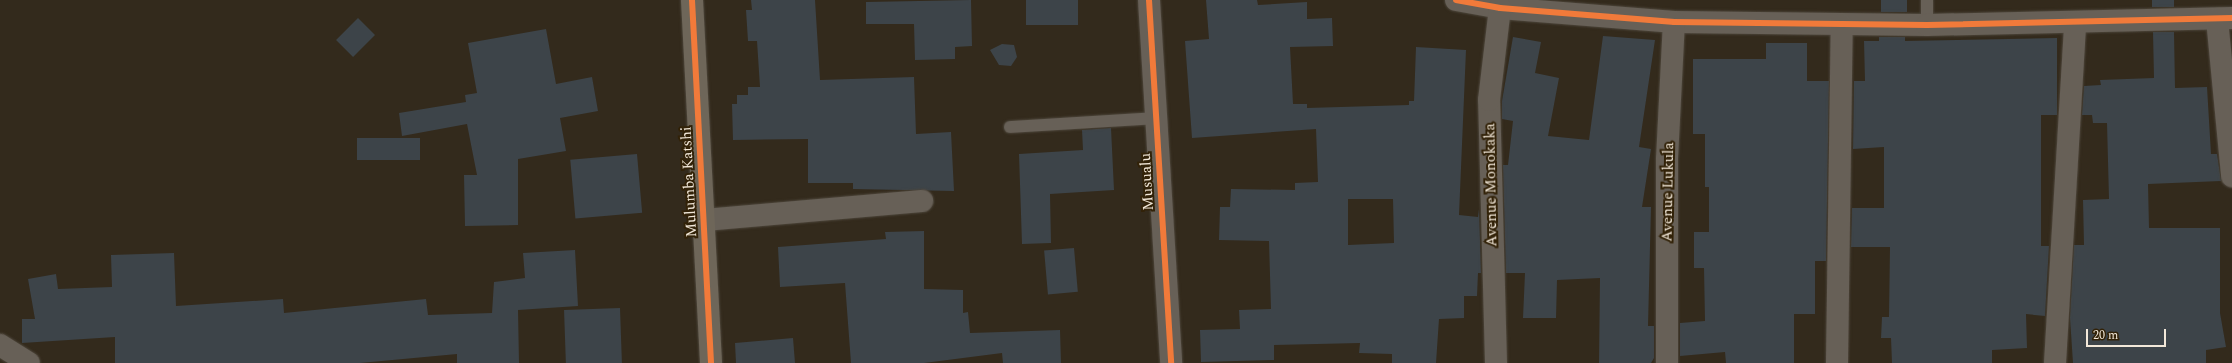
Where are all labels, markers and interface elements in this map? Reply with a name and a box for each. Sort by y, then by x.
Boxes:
street label: Avenue Monokaka [1481,123,1501,247]
street label: Mulumba Katshi [677,126,701,238]
street label: Avenue Lukula [1658,142,1678,242]
street label: Musualu [1137,153,1157,211]
scale bar [2088,321,2168,347]
text: 20 m [2093,326,2118,345]

